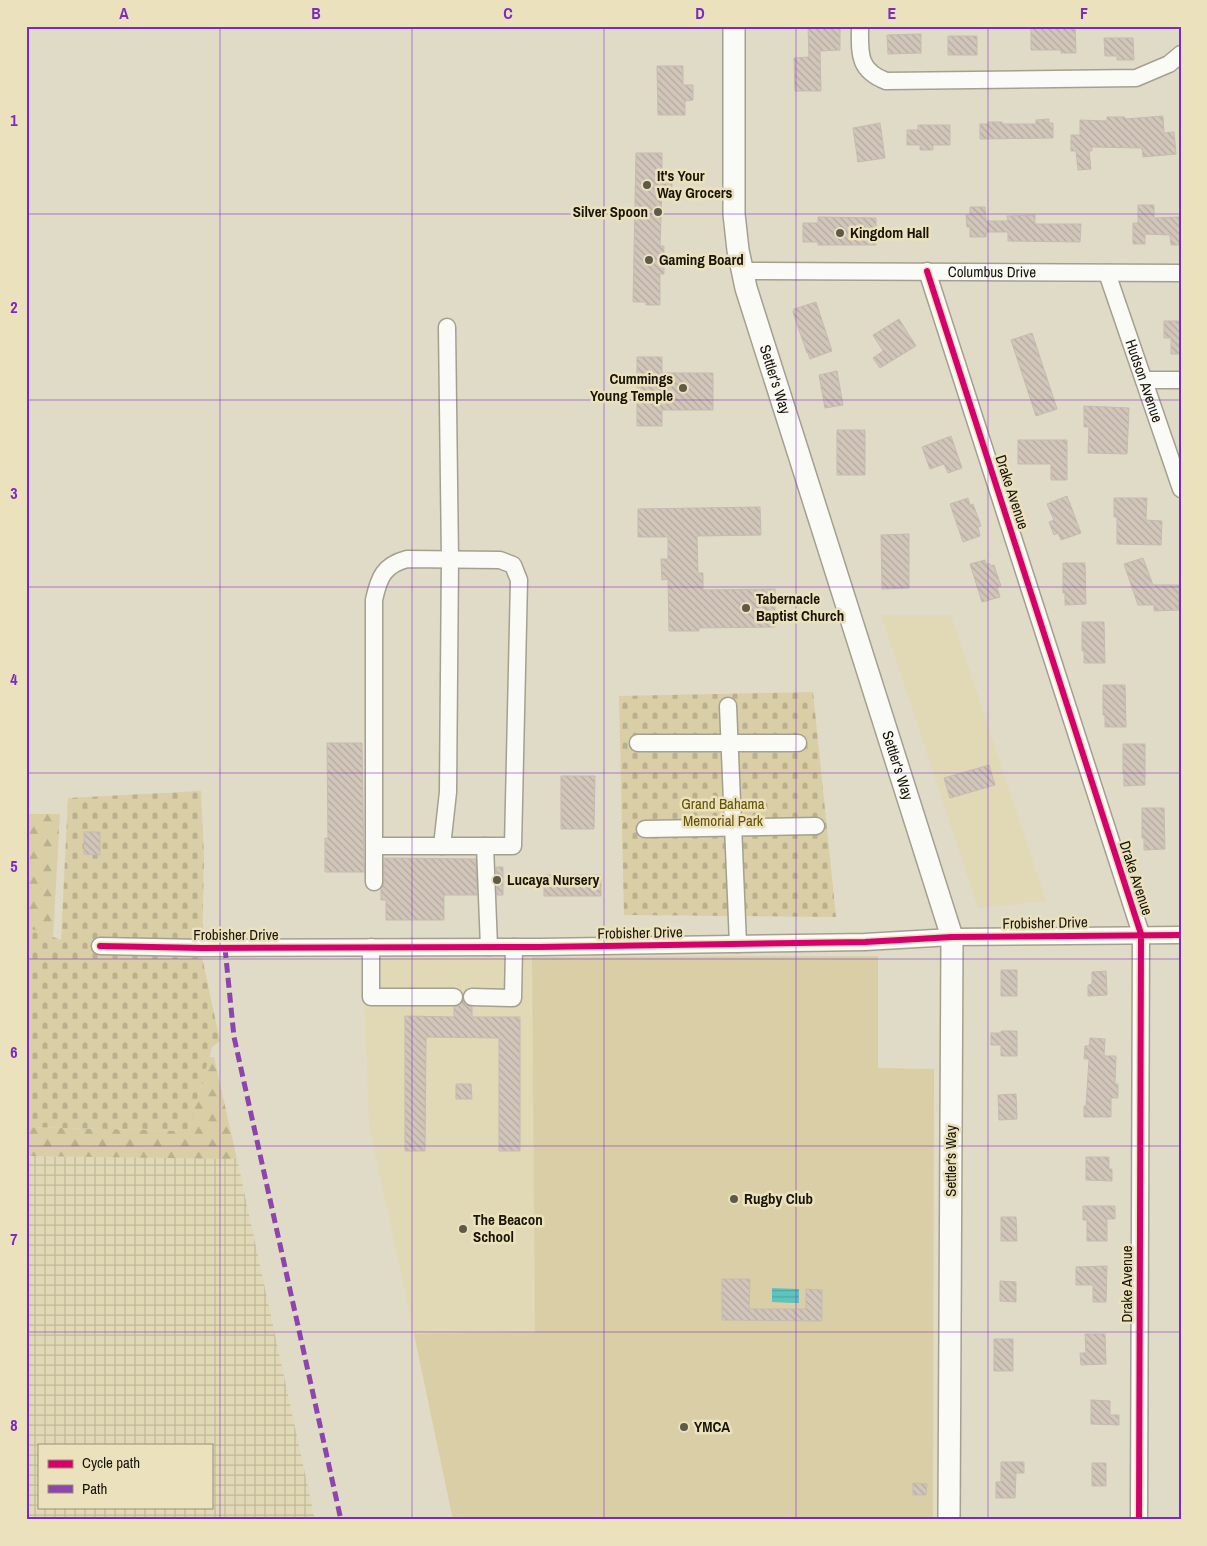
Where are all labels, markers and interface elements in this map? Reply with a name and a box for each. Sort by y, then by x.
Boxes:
text: A [119,2,129,24]
text: B [311,2,321,24]
text: C [503,2,513,24]
text: D [695,2,705,24]
text: E [888,2,897,24]
text: F [1080,2,1088,24]
text: 1 [10,109,18,131]
place label: It's Your Way Grocers [657,165,733,203]
marker: It's Your Way Grocers [641,179,653,191]
place label: Silver Spoon [573,201,648,222]
marker: Silver Spoon [652,206,664,218]
place label: Kingdom Hall [850,222,929,243]
marker: Kingdom Hall [834,227,846,239]
place label: Gaming Board [659,249,744,270]
marker: Gaming Board [643,254,655,266]
street label: Columbus Drive [948,261,1036,282]
text: 2 [10,296,18,318]
street label: Hudson Avenue [1120,336,1168,425]
street label: Settler's Way [755,342,797,417]
place label: Cummings Young Temple [590,368,673,406]
marker: Cummings Young Temple [677,382,689,394]
street label: Drake Avenue [991,452,1034,532]
text: 3 [10,482,18,504]
place label: Tabernacle Baptist Church [756,588,844,626]
marker: Tabernacle Baptist Church [740,602,752,614]
text: 4 [10,668,18,690]
street label: Settler's Way [877,728,919,803]
park label: Grand Bahama Memorial Park [681,793,765,831]
street label: Drake Avenue [1115,838,1158,918]
text: 5 [10,855,18,877]
place label: Lucaya Nursery [507,869,599,890]
marker: Lucaya Nursery [491,874,503,886]
street label: Frobisher Drive [1002,911,1088,934]
street label: Frobisher Drive [597,921,683,944]
street label: Frobisher Drive [193,924,279,945]
text: 6 [10,1041,18,1063]
street label: Settler's Way [940,1124,961,1197]
place label: Rugby Club [744,1188,813,1209]
marker: Rugby Club [728,1193,740,1205]
place label: The Beacon School [473,1209,543,1247]
marker: The Beacon School [457,1223,469,1235]
text: 7 [10,1228,18,1250]
street label: Drake Avenue [1116,1245,1137,1323]
text: 8 [10,1414,18,1436]
place label: YMCA [694,1416,730,1437]
marker: YMCA [678,1421,690,1433]
legend [38,1444,212,1508]
text: Cycle path [82,1452,140,1473]
text: Path [82,1478,107,1499]

